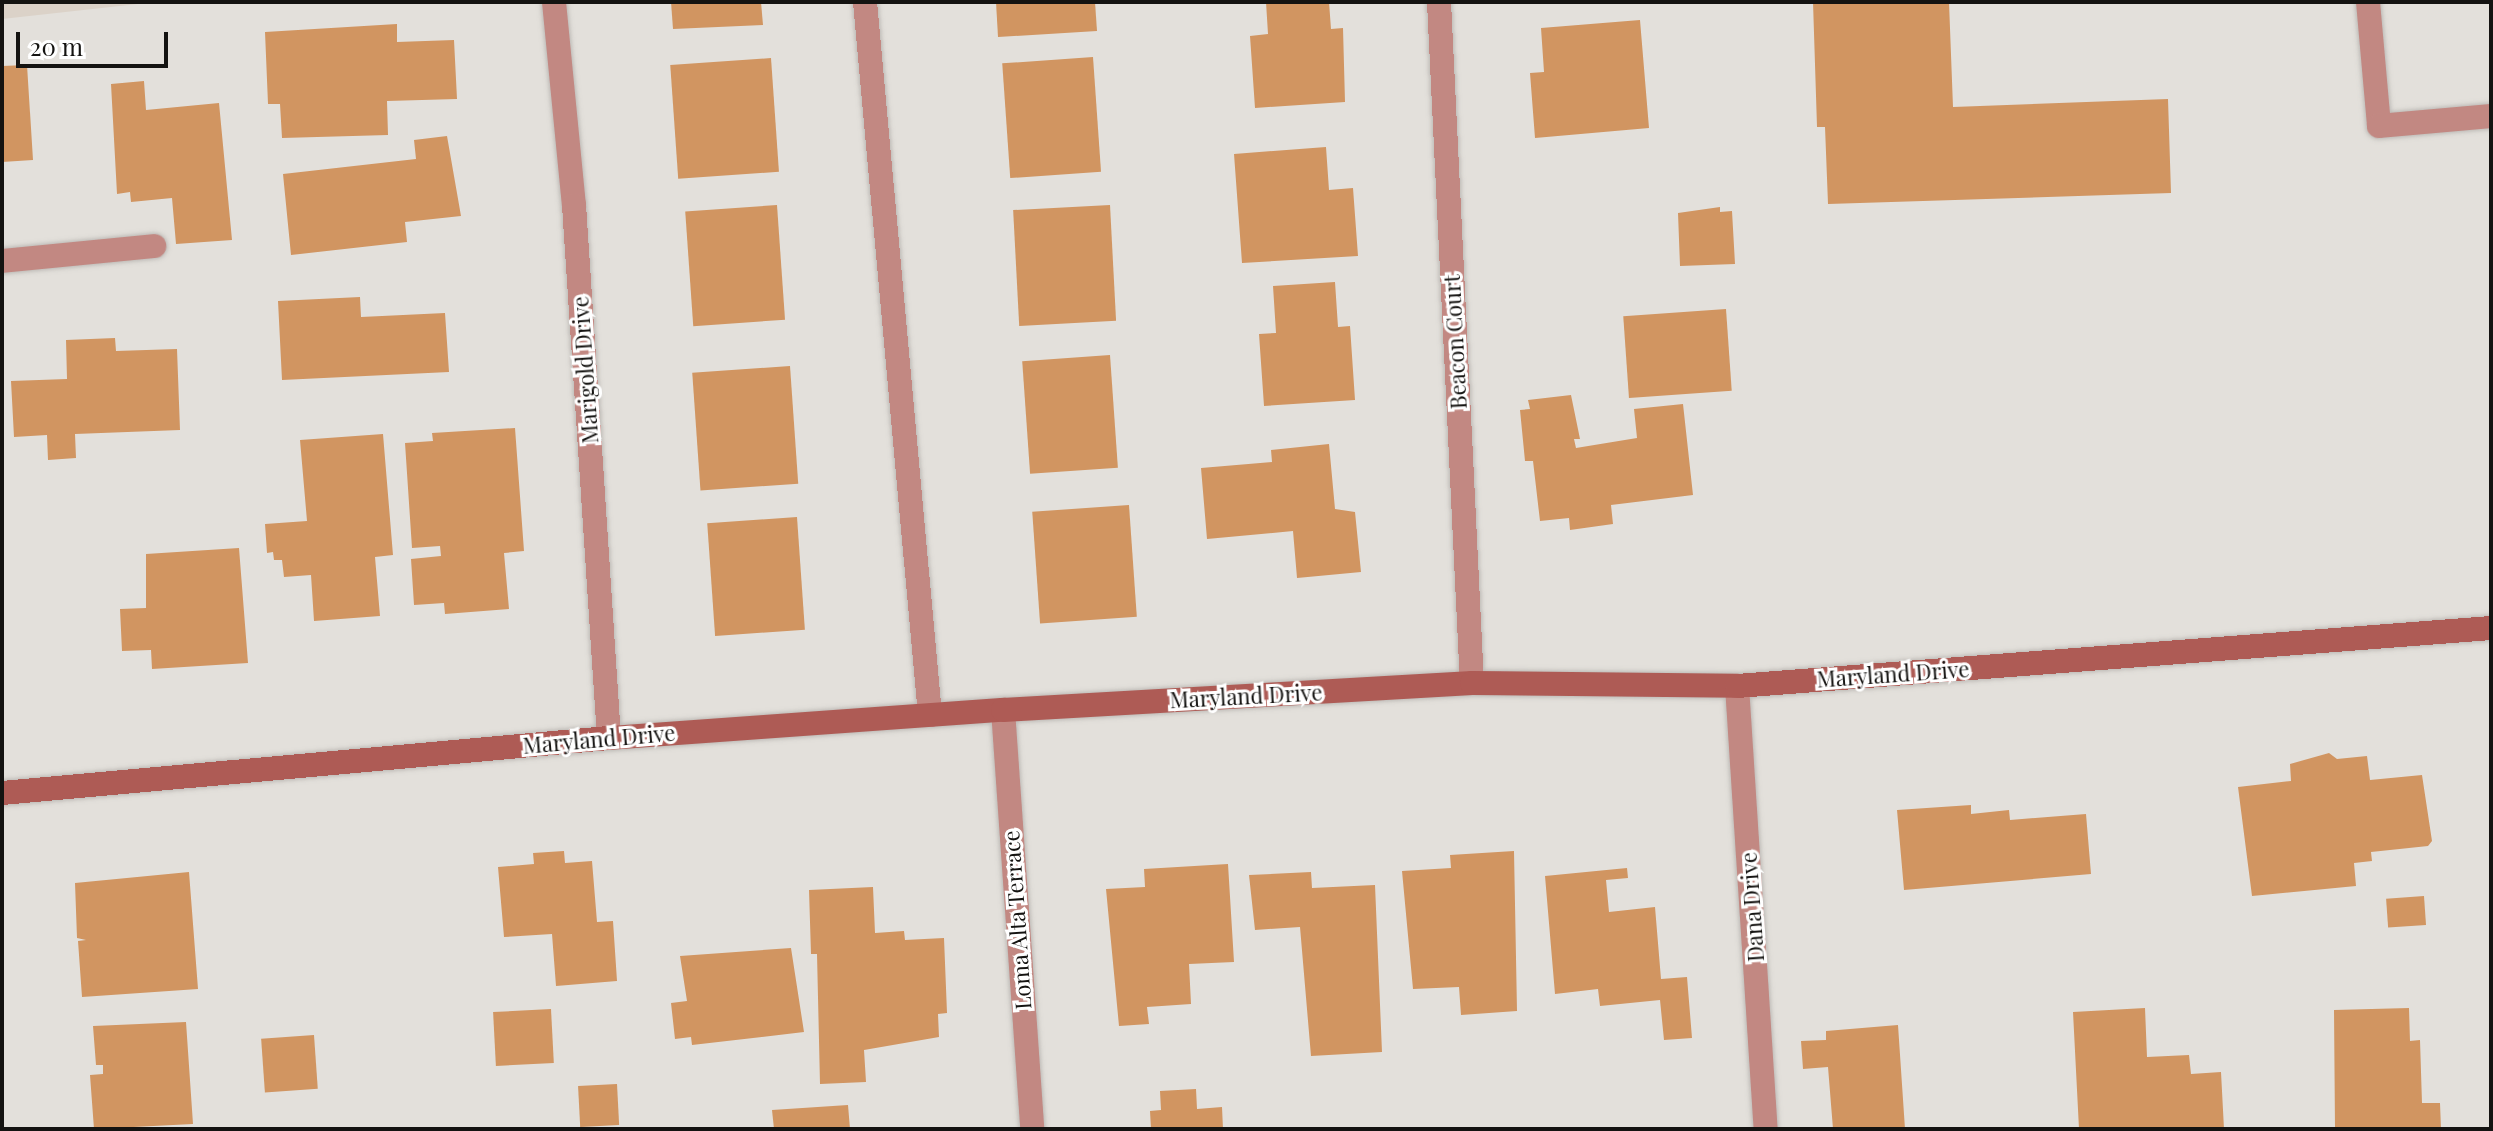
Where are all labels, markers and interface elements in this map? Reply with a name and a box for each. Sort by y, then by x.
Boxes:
scale bar [20,16,172,66]
text: 20 m [30,30,83,62]
street label: Beacon Court [1438,274,1472,410]
street label: Marigold Drive [567,295,603,445]
street label: Maryland Drive [1816,656,1970,692]
street label: Maryland Drive [1169,679,1323,713]
street label: Maryland Drive [522,719,676,759]
street label: Loma Alta Terrace [998,829,1036,1011]
street label: Dana Drive [1735,851,1769,963]

